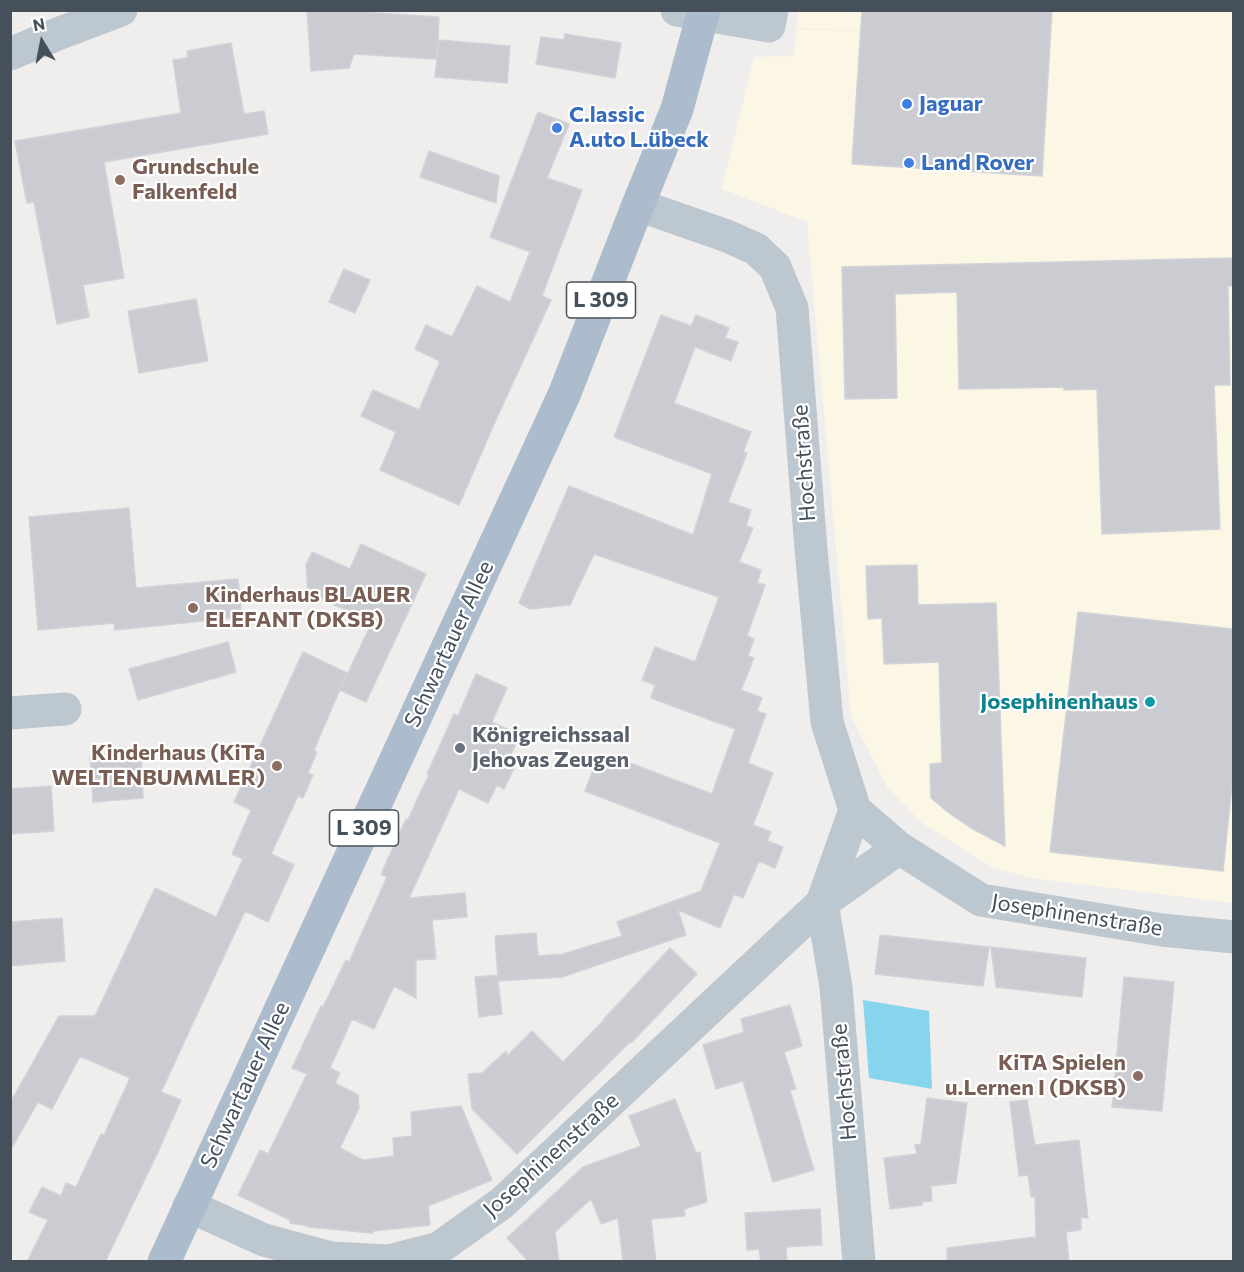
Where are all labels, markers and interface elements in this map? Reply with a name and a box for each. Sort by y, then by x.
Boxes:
north arrow [12,12,72,72]
text: N [31,13,46,34]
place label: Jaguar [919,91,983,117]
marker: Jaguar [900,97,914,111]
place label: C.lassic A.uto L.übeck [569,102,709,154]
marker: C.lassic A.uto L.übeck [550,121,564,135]
place label: Land Rover [921,150,1034,176]
place label: Grundschule Falkenfeld [132,154,259,206]
marker: Land Rover [902,156,916,170]
marker: Grundschule Falkenfeld [113,173,127,187]
road number: L 309 [566,282,636,318]
street label: Hochstraße [787,404,821,522]
street label: Schwartauer Allee [399,556,499,732]
place label: Kinderhaus BLAUER ELEFANT (DKSB) [205,582,411,634]
marker: Kinderhaus BLAUER ELEFANT (DKSB) [186,601,200,615]
place label: Josephinenhaus [980,689,1138,715]
marker: Josephinenhaus [1143,695,1157,709]
place label: Königreichssaal Jehovas Zeugen [472,722,630,774]
place label: Kinderhaus (KiTa WELTENBUMMLER) [51,740,265,792]
marker: Königreichssaal Jehovas Zeugen [453,741,467,755]
marker: Kinderhaus (KiTa WELTENBUMMLER) [270,759,284,773]
road number: L 309 [330,810,398,846]
street label: Josephinenstraße [989,888,1165,942]
street label: Schwartauer Allee [195,997,295,1173]
street label: Hochstraße [826,1023,862,1141]
place label: KiTA Spielen u.Lernen I (DKSB) [945,1050,1126,1102]
marker: KiTA Spielen u.Lernen I (DKSB) [1131,1069,1145,1083]
street label: Josephinenstraße [478,1087,624,1223]

